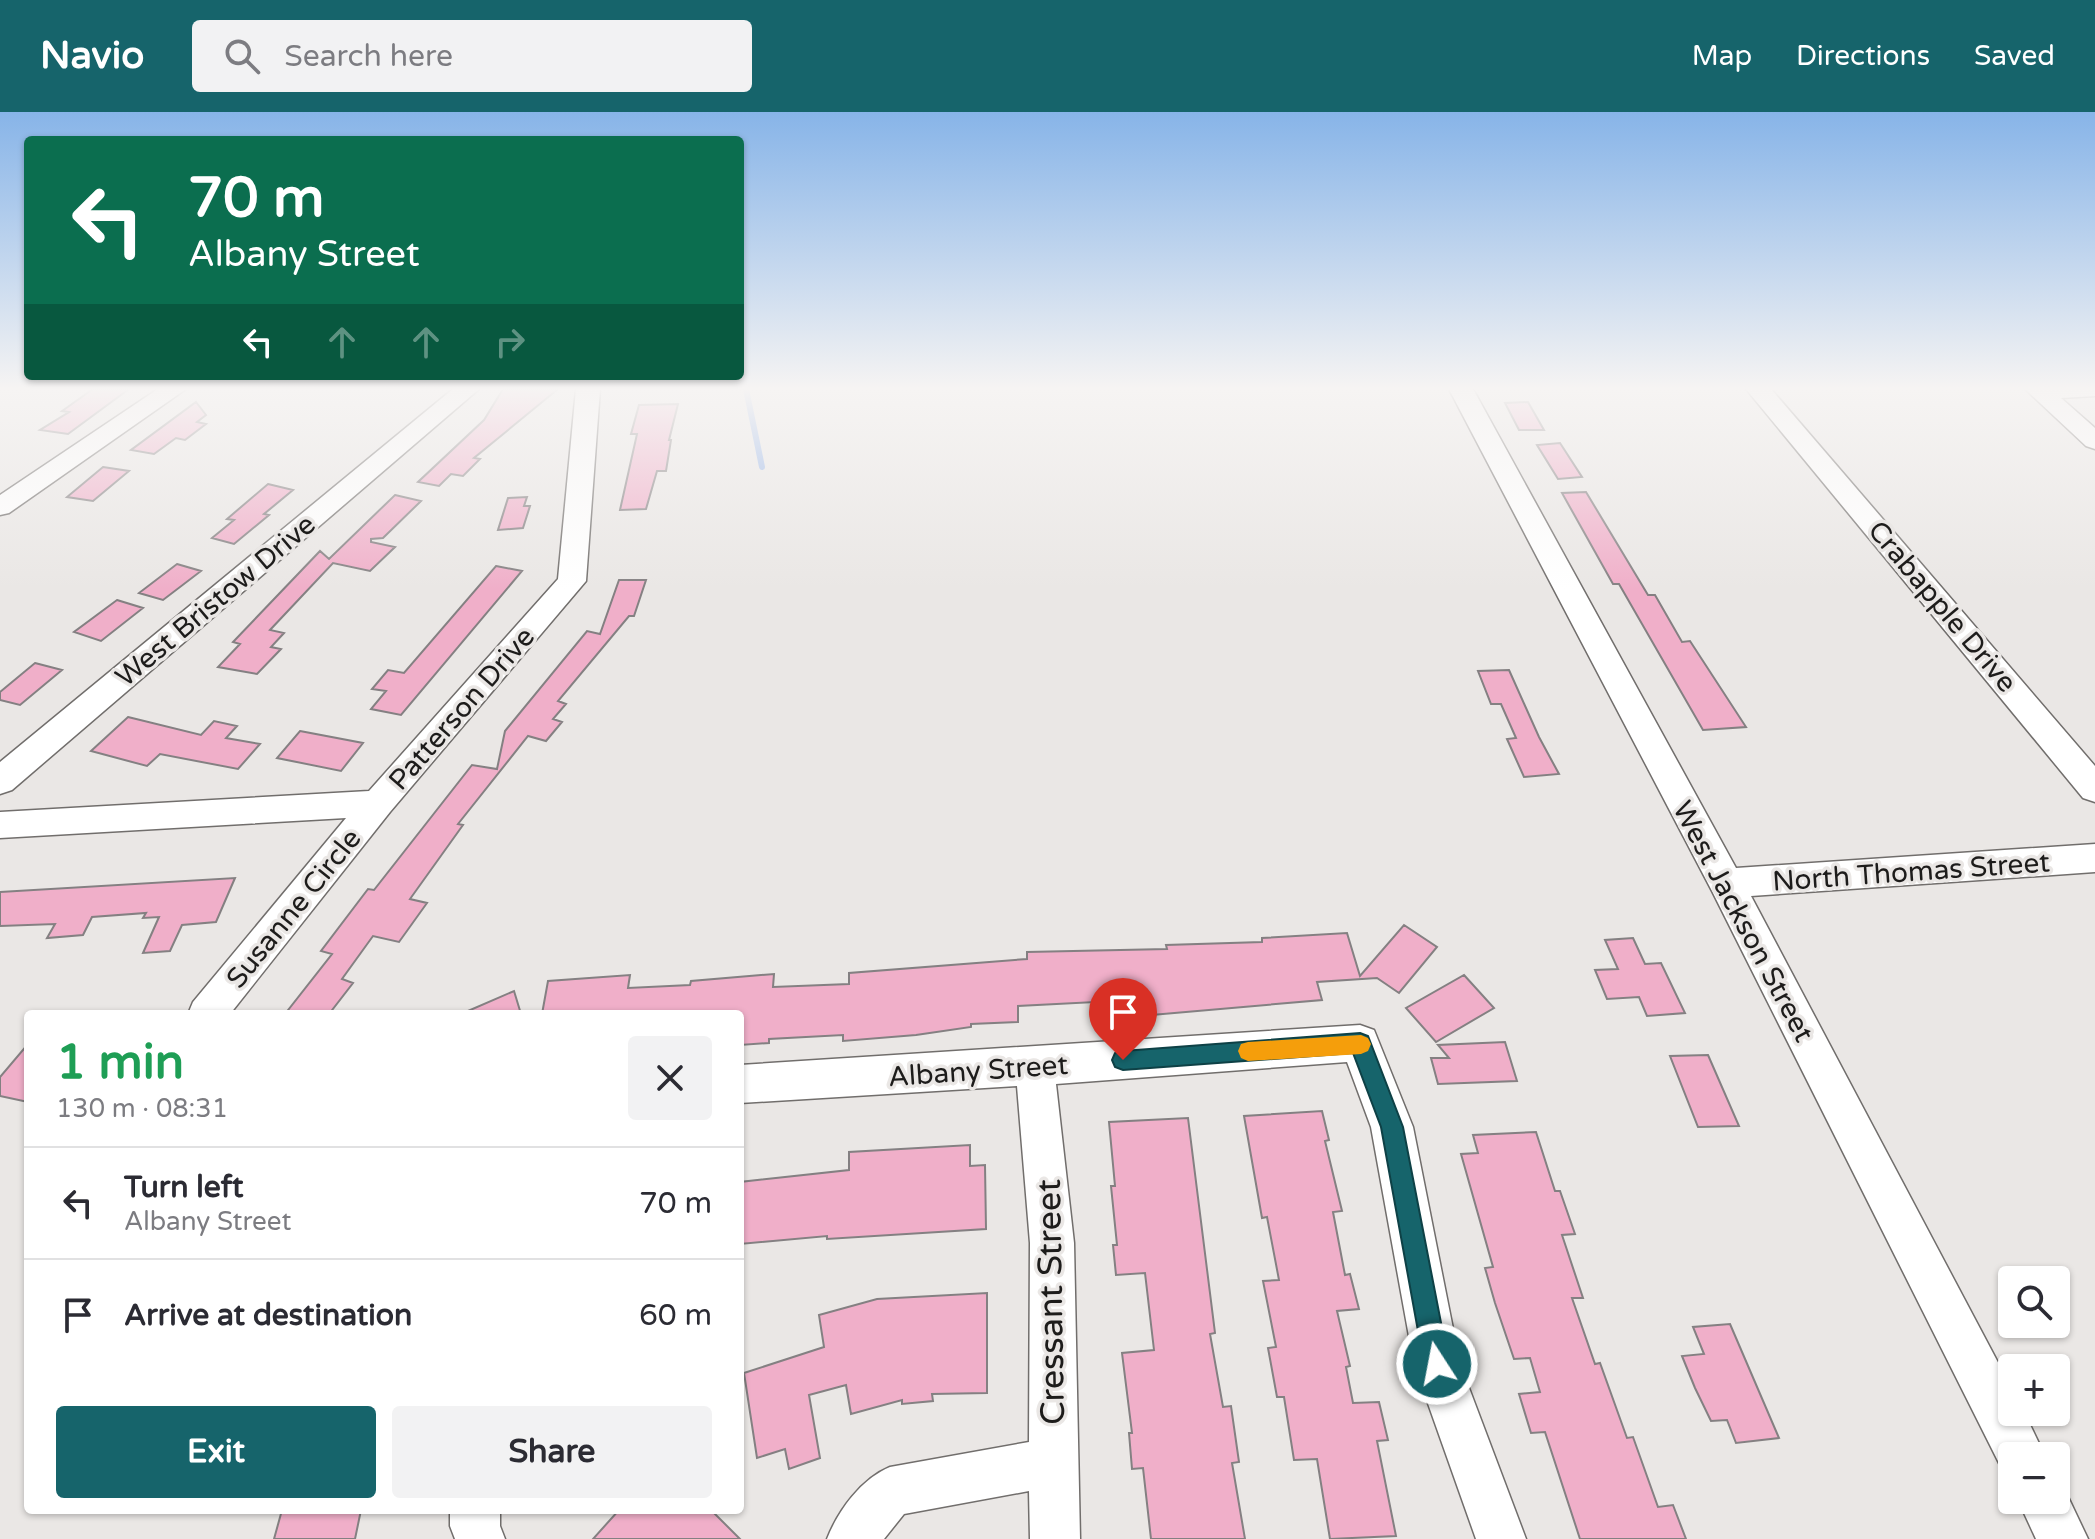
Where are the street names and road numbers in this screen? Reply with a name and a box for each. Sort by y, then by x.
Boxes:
street label: West Bristow Drive [109,507,322,694]
street label: Crabapple Drive [1861,514,2024,699]
street label: Patterson Drive [382,620,542,797]
street label: West Jackson Street [1665,795,1821,1048]
street label: Susanne Circle [219,822,368,995]
street label: North Thomas Street [1771,845,2051,899]
street label: Albany Street [887,1048,1069,1094]
street label: Cressant Street [1029,1179,1074,1425]

